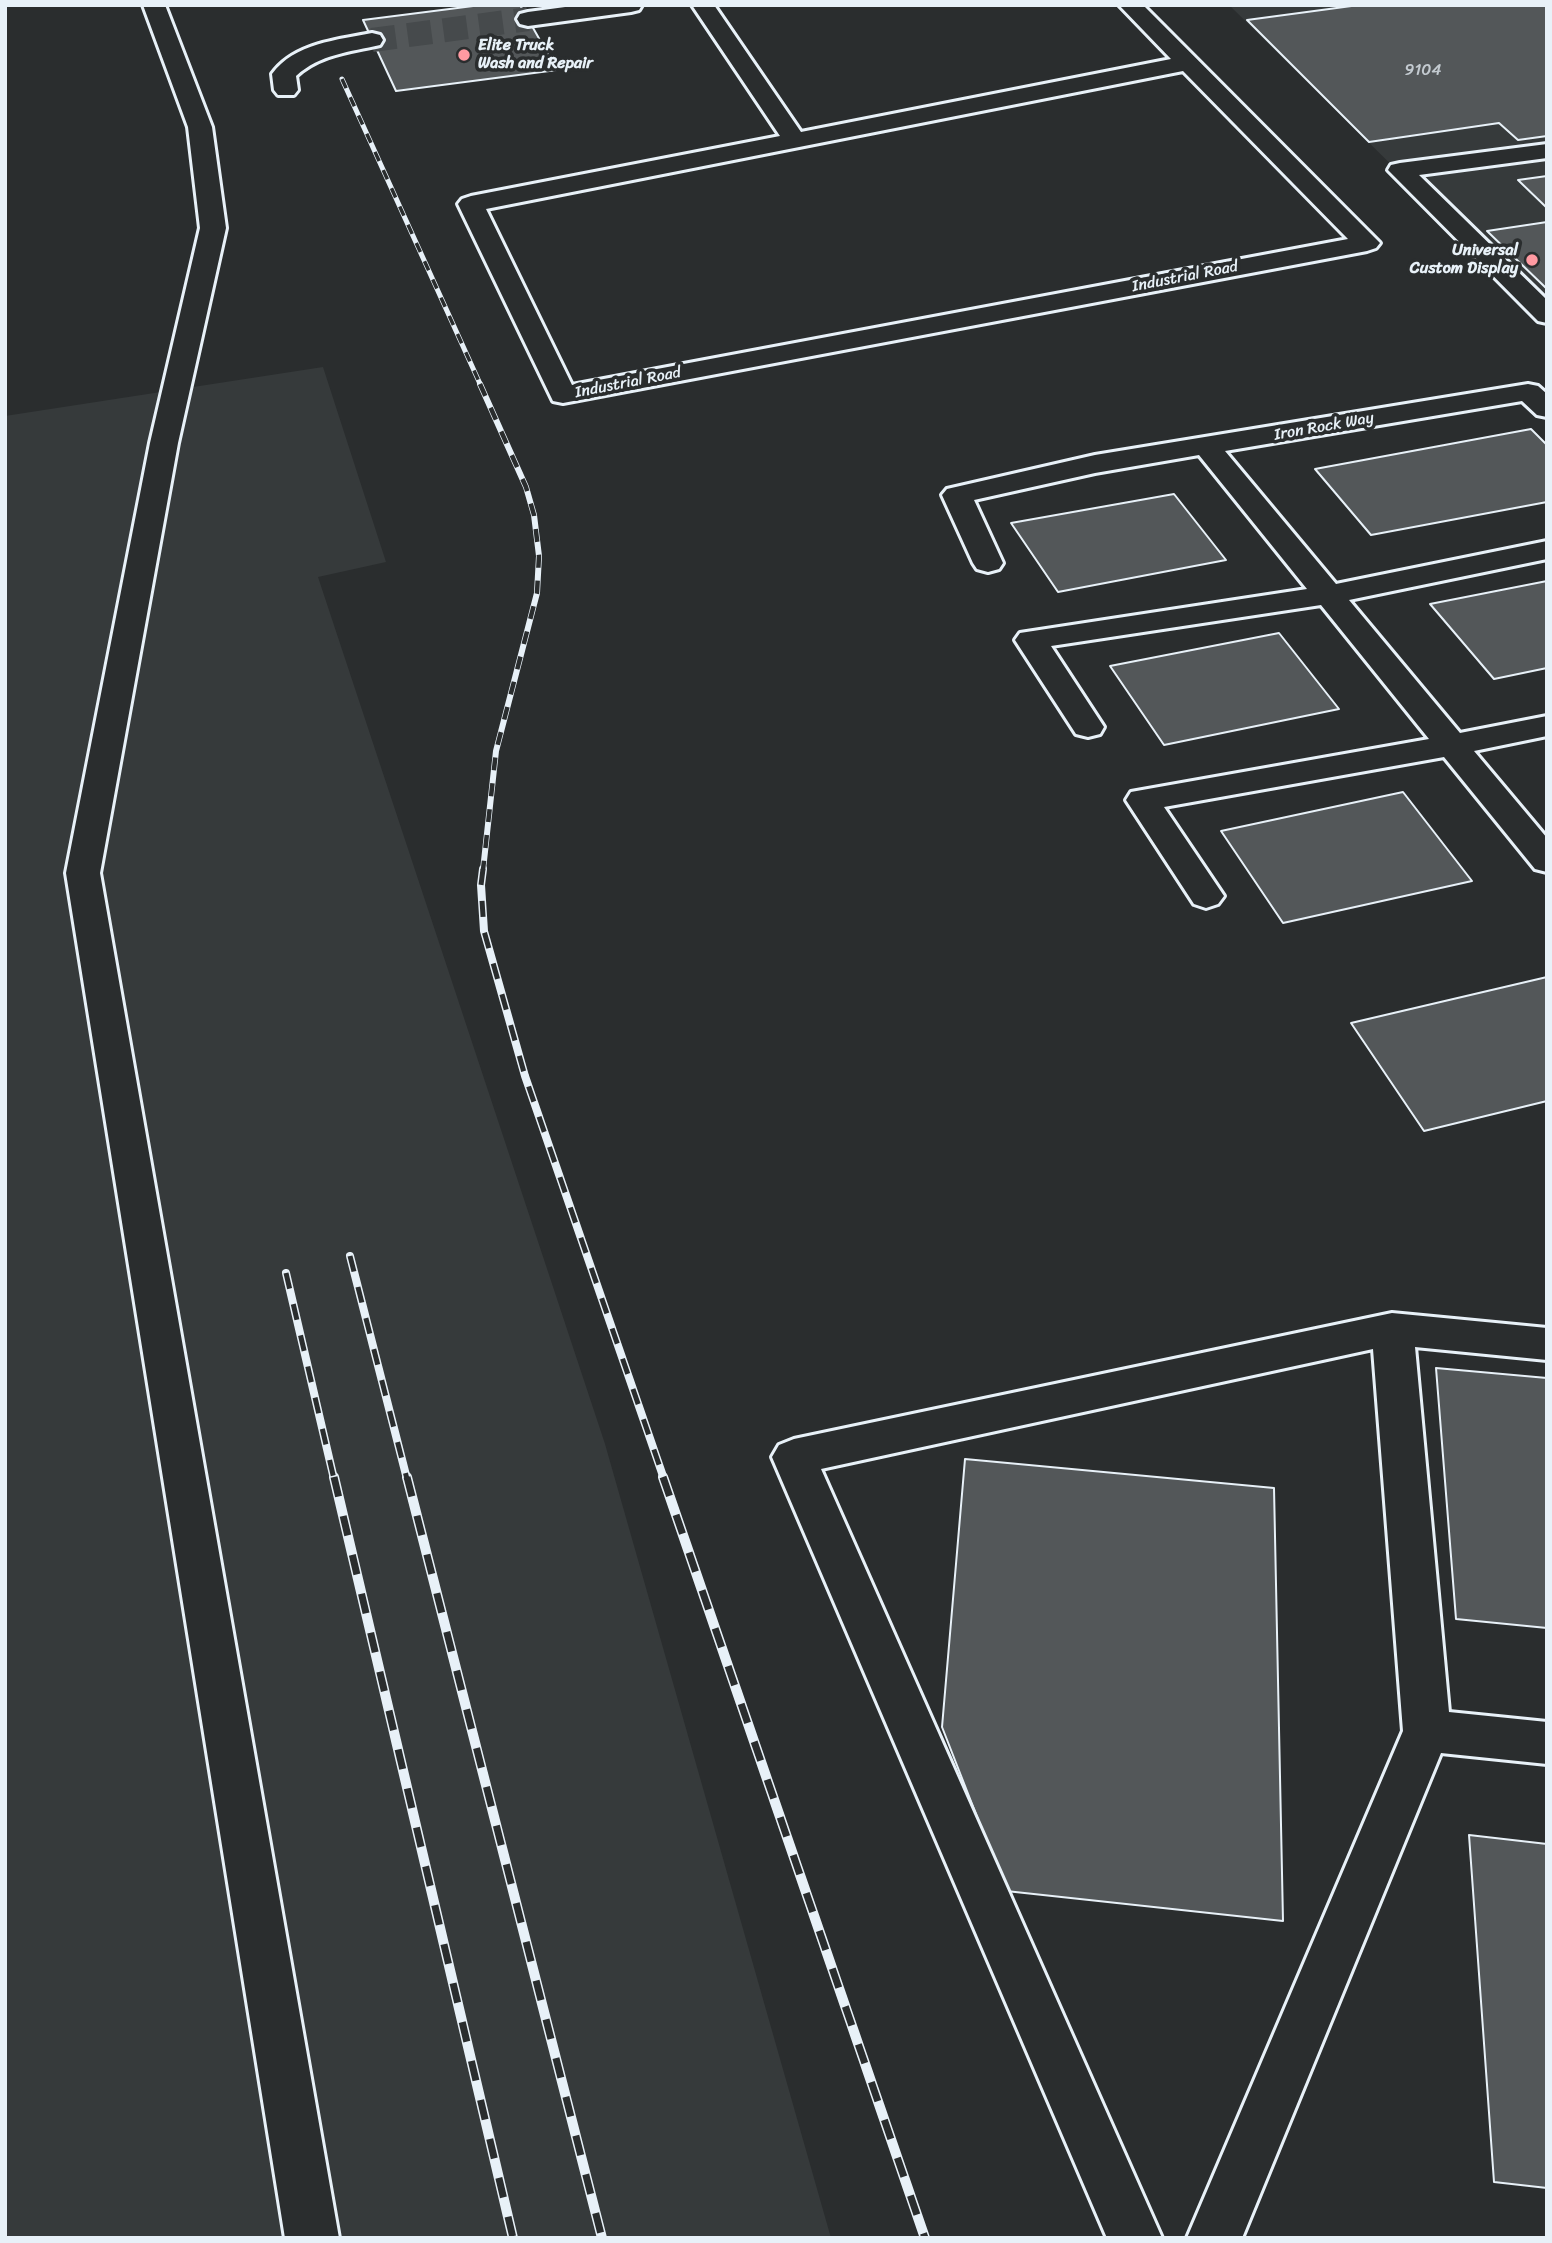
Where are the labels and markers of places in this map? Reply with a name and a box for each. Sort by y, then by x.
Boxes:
place label: Elite Truck Wash and Repair [478,36,593,74]
marker: Elite Truck Wash and Repair [456,47,472,63]
place label: Universal Custom Display [1410,241,1518,279]
marker: Universal Custom Display [1524,252,1540,268]

